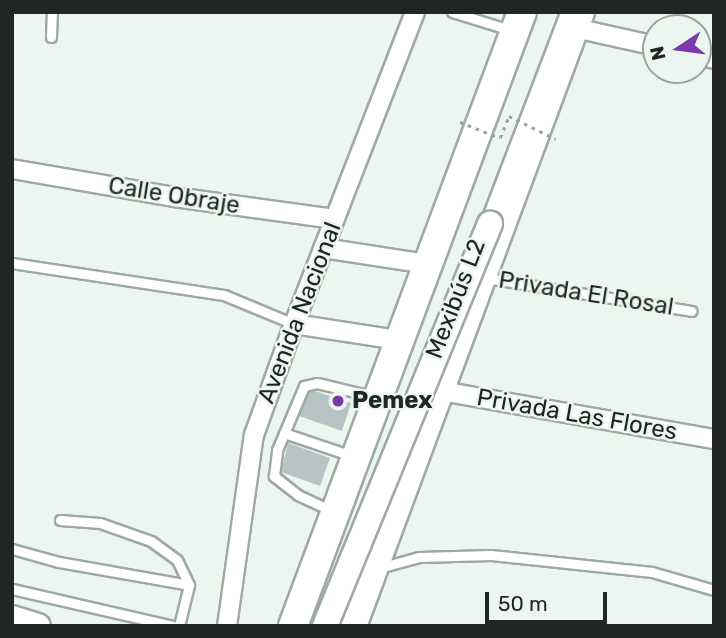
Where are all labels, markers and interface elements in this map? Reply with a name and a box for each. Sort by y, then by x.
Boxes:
north arrow [642,14,712,84]
text: N [645,44,671,63]
street label: Calle Obraje [106,171,242,221]
street label: Avenida Nacional [252,218,348,408]
street label: Mexibús L2 [420,235,492,363]
street label: Privada El Rosal [496,266,676,322]
street label: Privada Las Flores [475,383,679,447]
place label: Pemex [352,387,432,415]
marker: Pemex [330,393,346,409]
scale bar [488,578,610,622]
text: 50 m [498,591,548,616]

